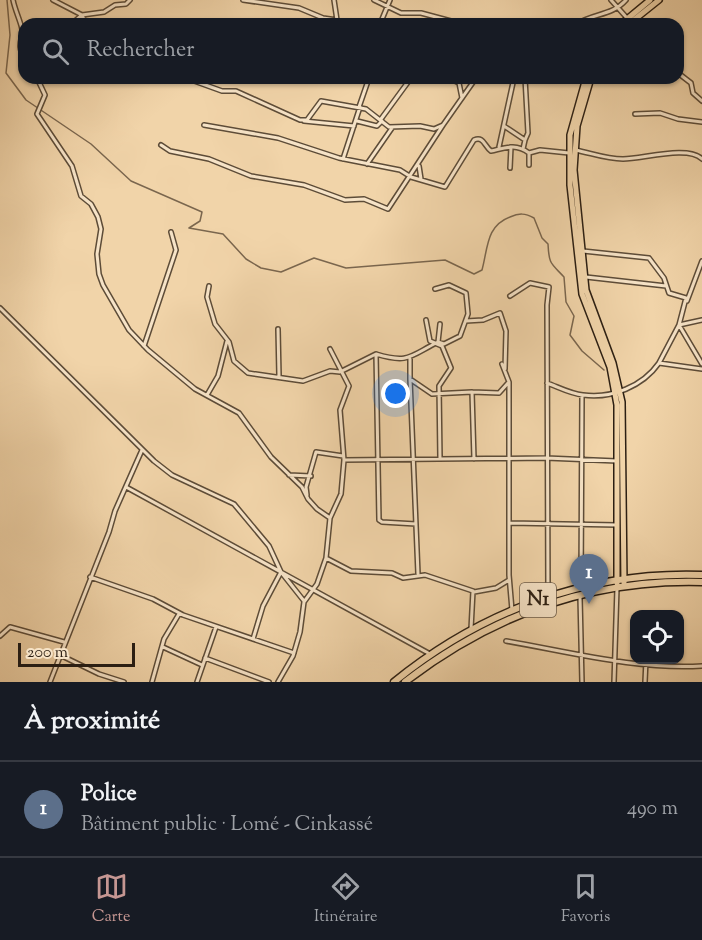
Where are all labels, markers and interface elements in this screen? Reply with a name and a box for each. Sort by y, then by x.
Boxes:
search box [18,18,684,84]
icon: search [39,35,72,68]
text: Rechercher [87,35,194,67]
your location [381,379,410,408]
pin: 1 [570,554,608,604]
road number: N1 [520,583,556,617]
map controls [630,610,684,664]
button: locate [630,610,684,664]
scale bar [18,640,135,668]
text: 200 m [27,642,68,665]
text: À proximité [24,703,160,740]
text: Police [81,779,137,811]
text: 1 [40,795,47,824]
text: 490 m [627,795,678,824]
text: Bâtiment public · Lomé - Cinkassé [81,811,373,840]
tab: Carte [92,870,131,929]
tab: Itinéraire [314,870,377,929]
tab: Favoris [561,870,610,929]

